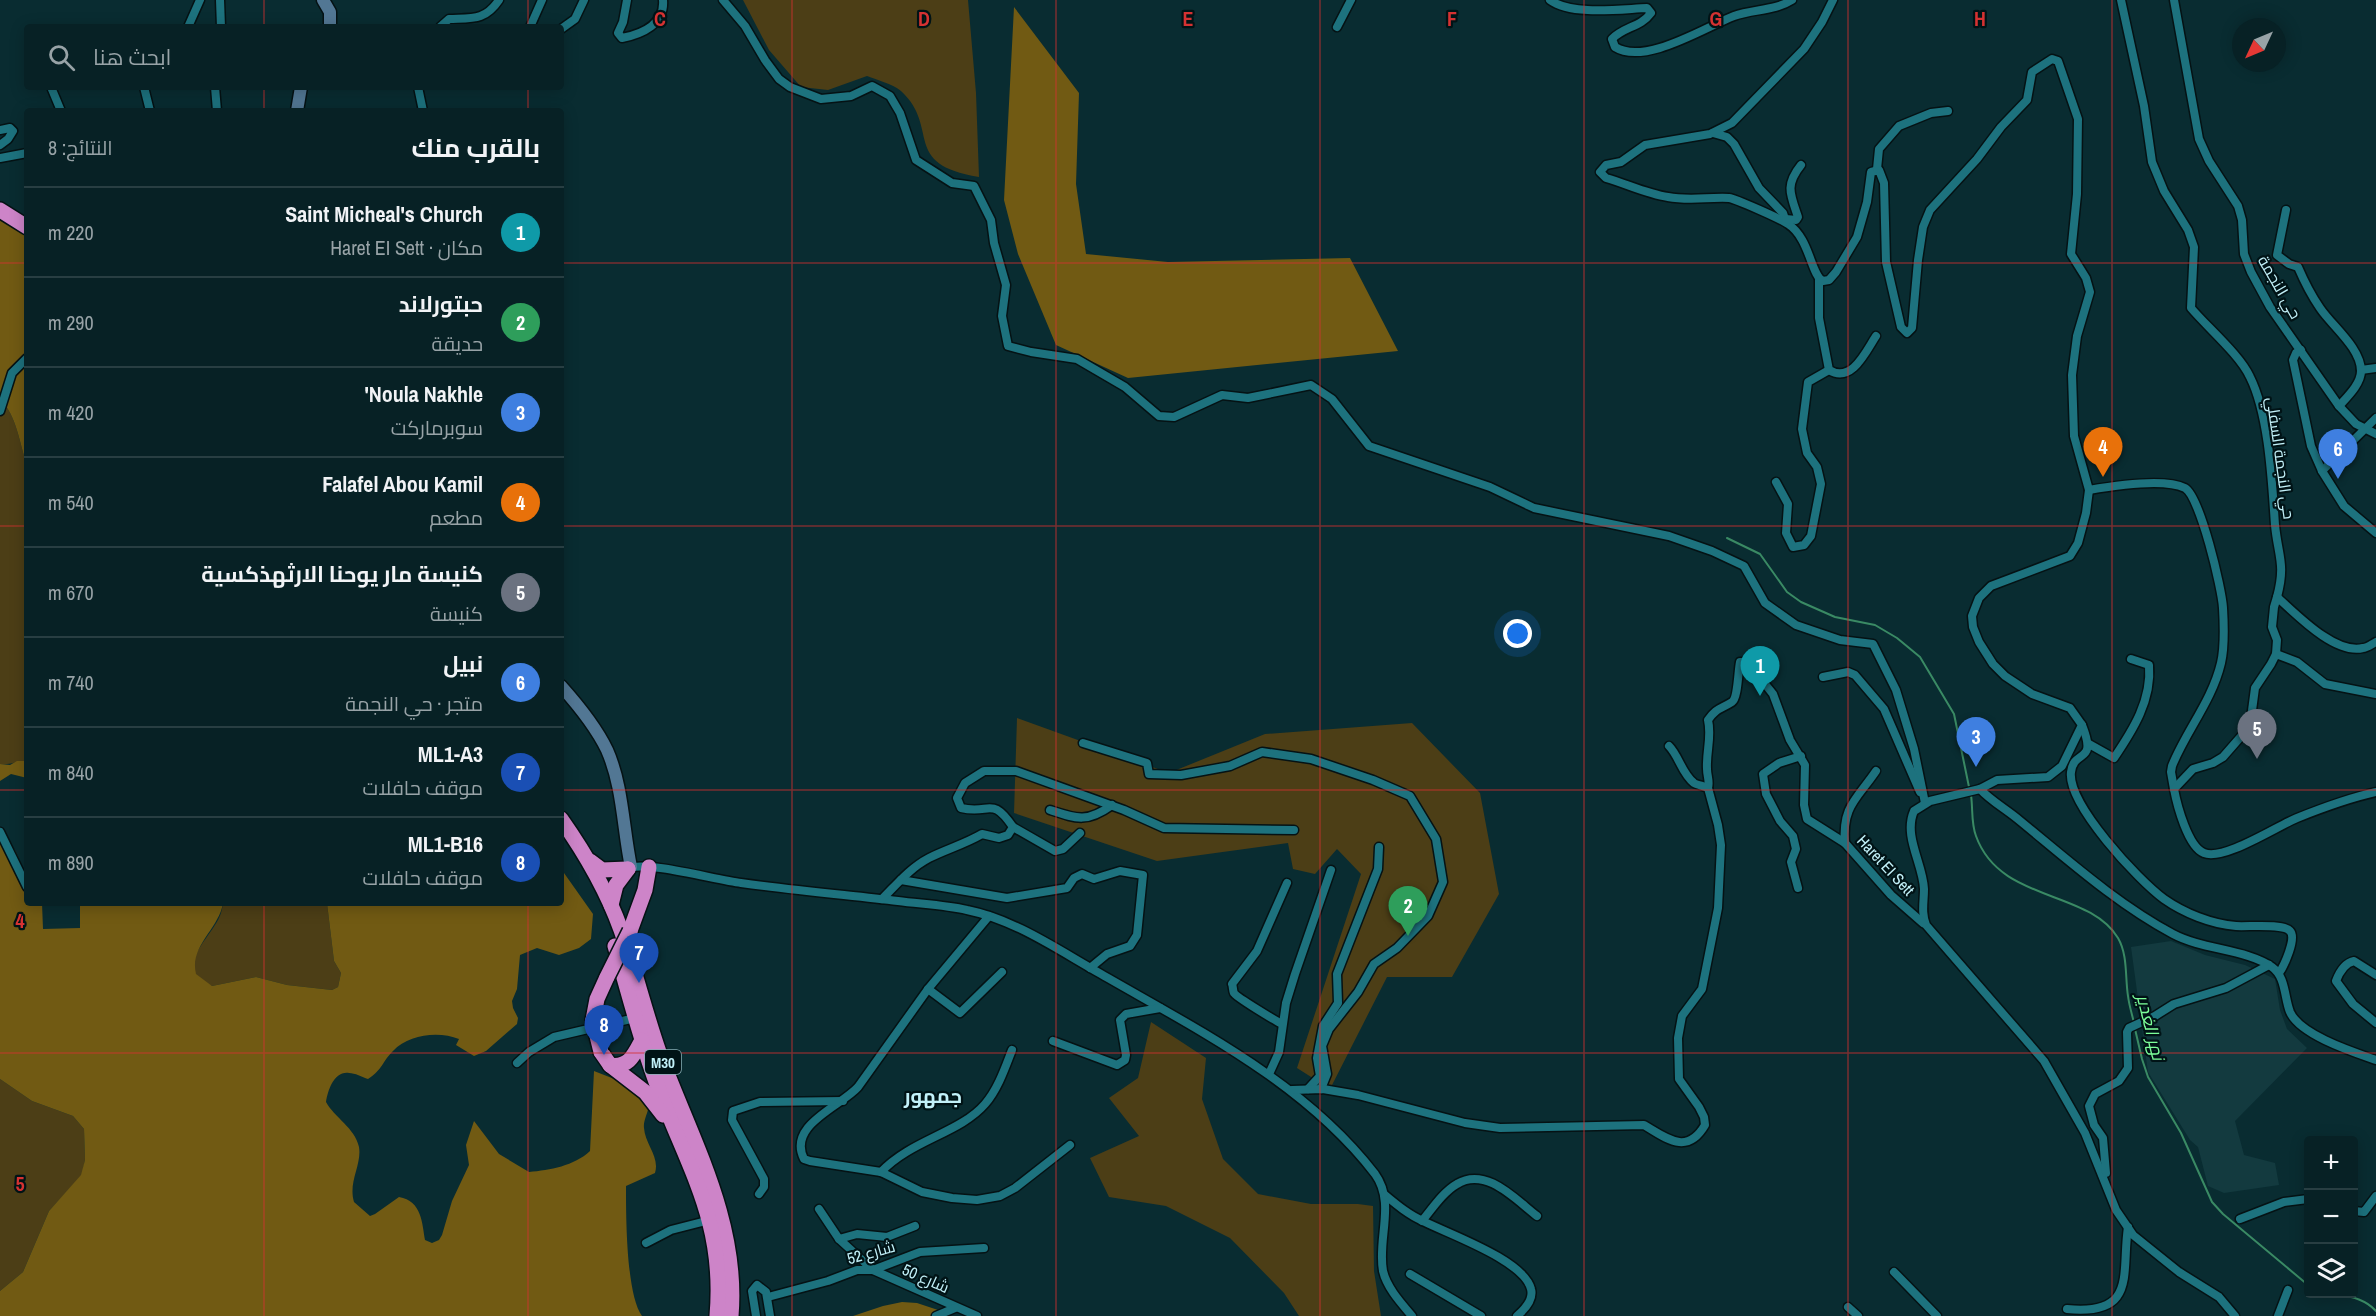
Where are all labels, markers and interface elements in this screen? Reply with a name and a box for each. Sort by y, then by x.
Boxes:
text: C [654,5,666,32]
text: D [918,5,930,32]
text: E [1183,5,1194,32]
text: F [1447,5,1457,32]
text: G [1710,5,1722,32]
text: H [1974,5,1986,32]
north arrow [2232,18,2286,72]
search box [24,24,564,90]
icon: search [45,41,78,74]
text: ابحث هنا [93,42,172,72]
text: بالقرب منك [411,130,540,165]
text: النتائج: 8 [48,134,113,161]
text: Saint Micheal's Church [285,199,483,229]
text: 220 m [48,219,94,246]
text: 1 [516,219,525,246]
text: مكان · Haret EI Sett [330,234,483,261]
street label: حي النجمة [2250,251,2307,324]
text: حبتورلاند [399,289,483,319]
text: 290 m [48,309,94,336]
text: 2 [516,309,525,336]
text: حديقة [432,330,483,357]
text: Noula Nakhle' [364,379,483,409]
street label: حي النجمة السفلي [2259,396,2300,521]
text: 420 m [48,399,94,426]
text: 3 [516,399,525,426]
text: سوبرماركت [391,414,483,441]
pin: 4 [2084,428,2122,477]
pin: 6 [2318,430,2358,479]
text: Falafel Abou Kamil [322,469,483,499]
text: 540 m [48,489,94,516]
text: 4 [516,489,525,516]
text: مطعم [429,504,483,531]
text: كنيسة مار يوحنا الارثهذكسية [201,559,483,589]
text: 670 m [48,579,94,606]
text: 5 [516,579,525,606]
text: كنيسة [430,600,483,627]
your location [1503,619,1532,648]
pin: 1 [1740,646,1780,696]
text: نبيل [443,649,483,679]
text: 740 m [48,669,94,696]
text: 6 [516,669,525,696]
text: متجر · حي النجمة [345,690,483,717]
pin: 5 [2238,710,2276,759]
pin: 3 [1956,718,1996,767]
text: ML1-A3 [418,739,483,769]
text: 840 m [48,759,94,786]
text: 7 [516,759,525,786]
text: موقف حافلات [362,774,483,801]
text: ML1-B16 [408,829,483,859]
street label: Haret EI Sett [1852,830,1920,900]
text: 890 m [48,849,94,876]
text: 8 [516,849,525,876]
text: موقف حافلات [362,864,483,891]
pin: 2 [1388,886,1428,936]
text: 4 [15,907,25,934]
pin: 7 [620,934,658,983]
water label: نهر الغدير [2130,989,2172,1065]
pin: 8 [584,1006,624,1055]
road number: M30 [645,1050,681,1074]
district label: جمهور [903,1082,962,1109]
map controls [2304,1136,2358,1298]
button: + [2304,1136,2358,1190]
text: 5 [15,1170,25,1197]
button: − [2304,1190,2358,1244]
street label: شارع 52 [844,1235,898,1270]
button: layers [2304,1244,2358,1298]
street label: شارع 50 [899,1258,953,1299]

